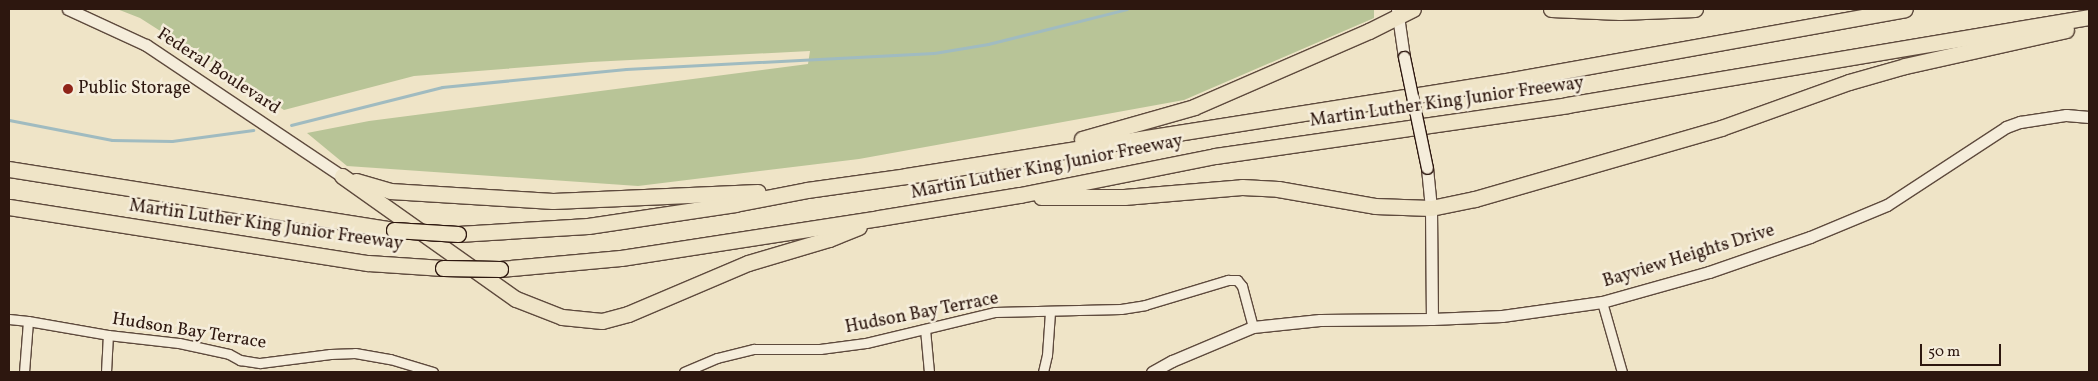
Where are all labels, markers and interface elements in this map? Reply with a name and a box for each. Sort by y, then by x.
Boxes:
street label: Federal Boulevard [152,24,284,120]
street label: Martin Luther King Junior Freeway [1309,73,1585,133]
place label: Public Storage [78,78,191,100]
marker: Public Storage [62,83,74,95]
street label: Martin Luther King Junior Freeway [909,131,1185,205]
street label: Martin Luther King Junior Freeway [128,196,404,256]
street label: Bayview Heights Drive [1600,220,1778,294]
street label: Hudson Bay Terrace [843,288,1001,340]
street label: Hudson Bay Terrace [110,309,268,355]
scale bar [1923,334,2004,366]
text: 50 m [1928,342,1960,363]

